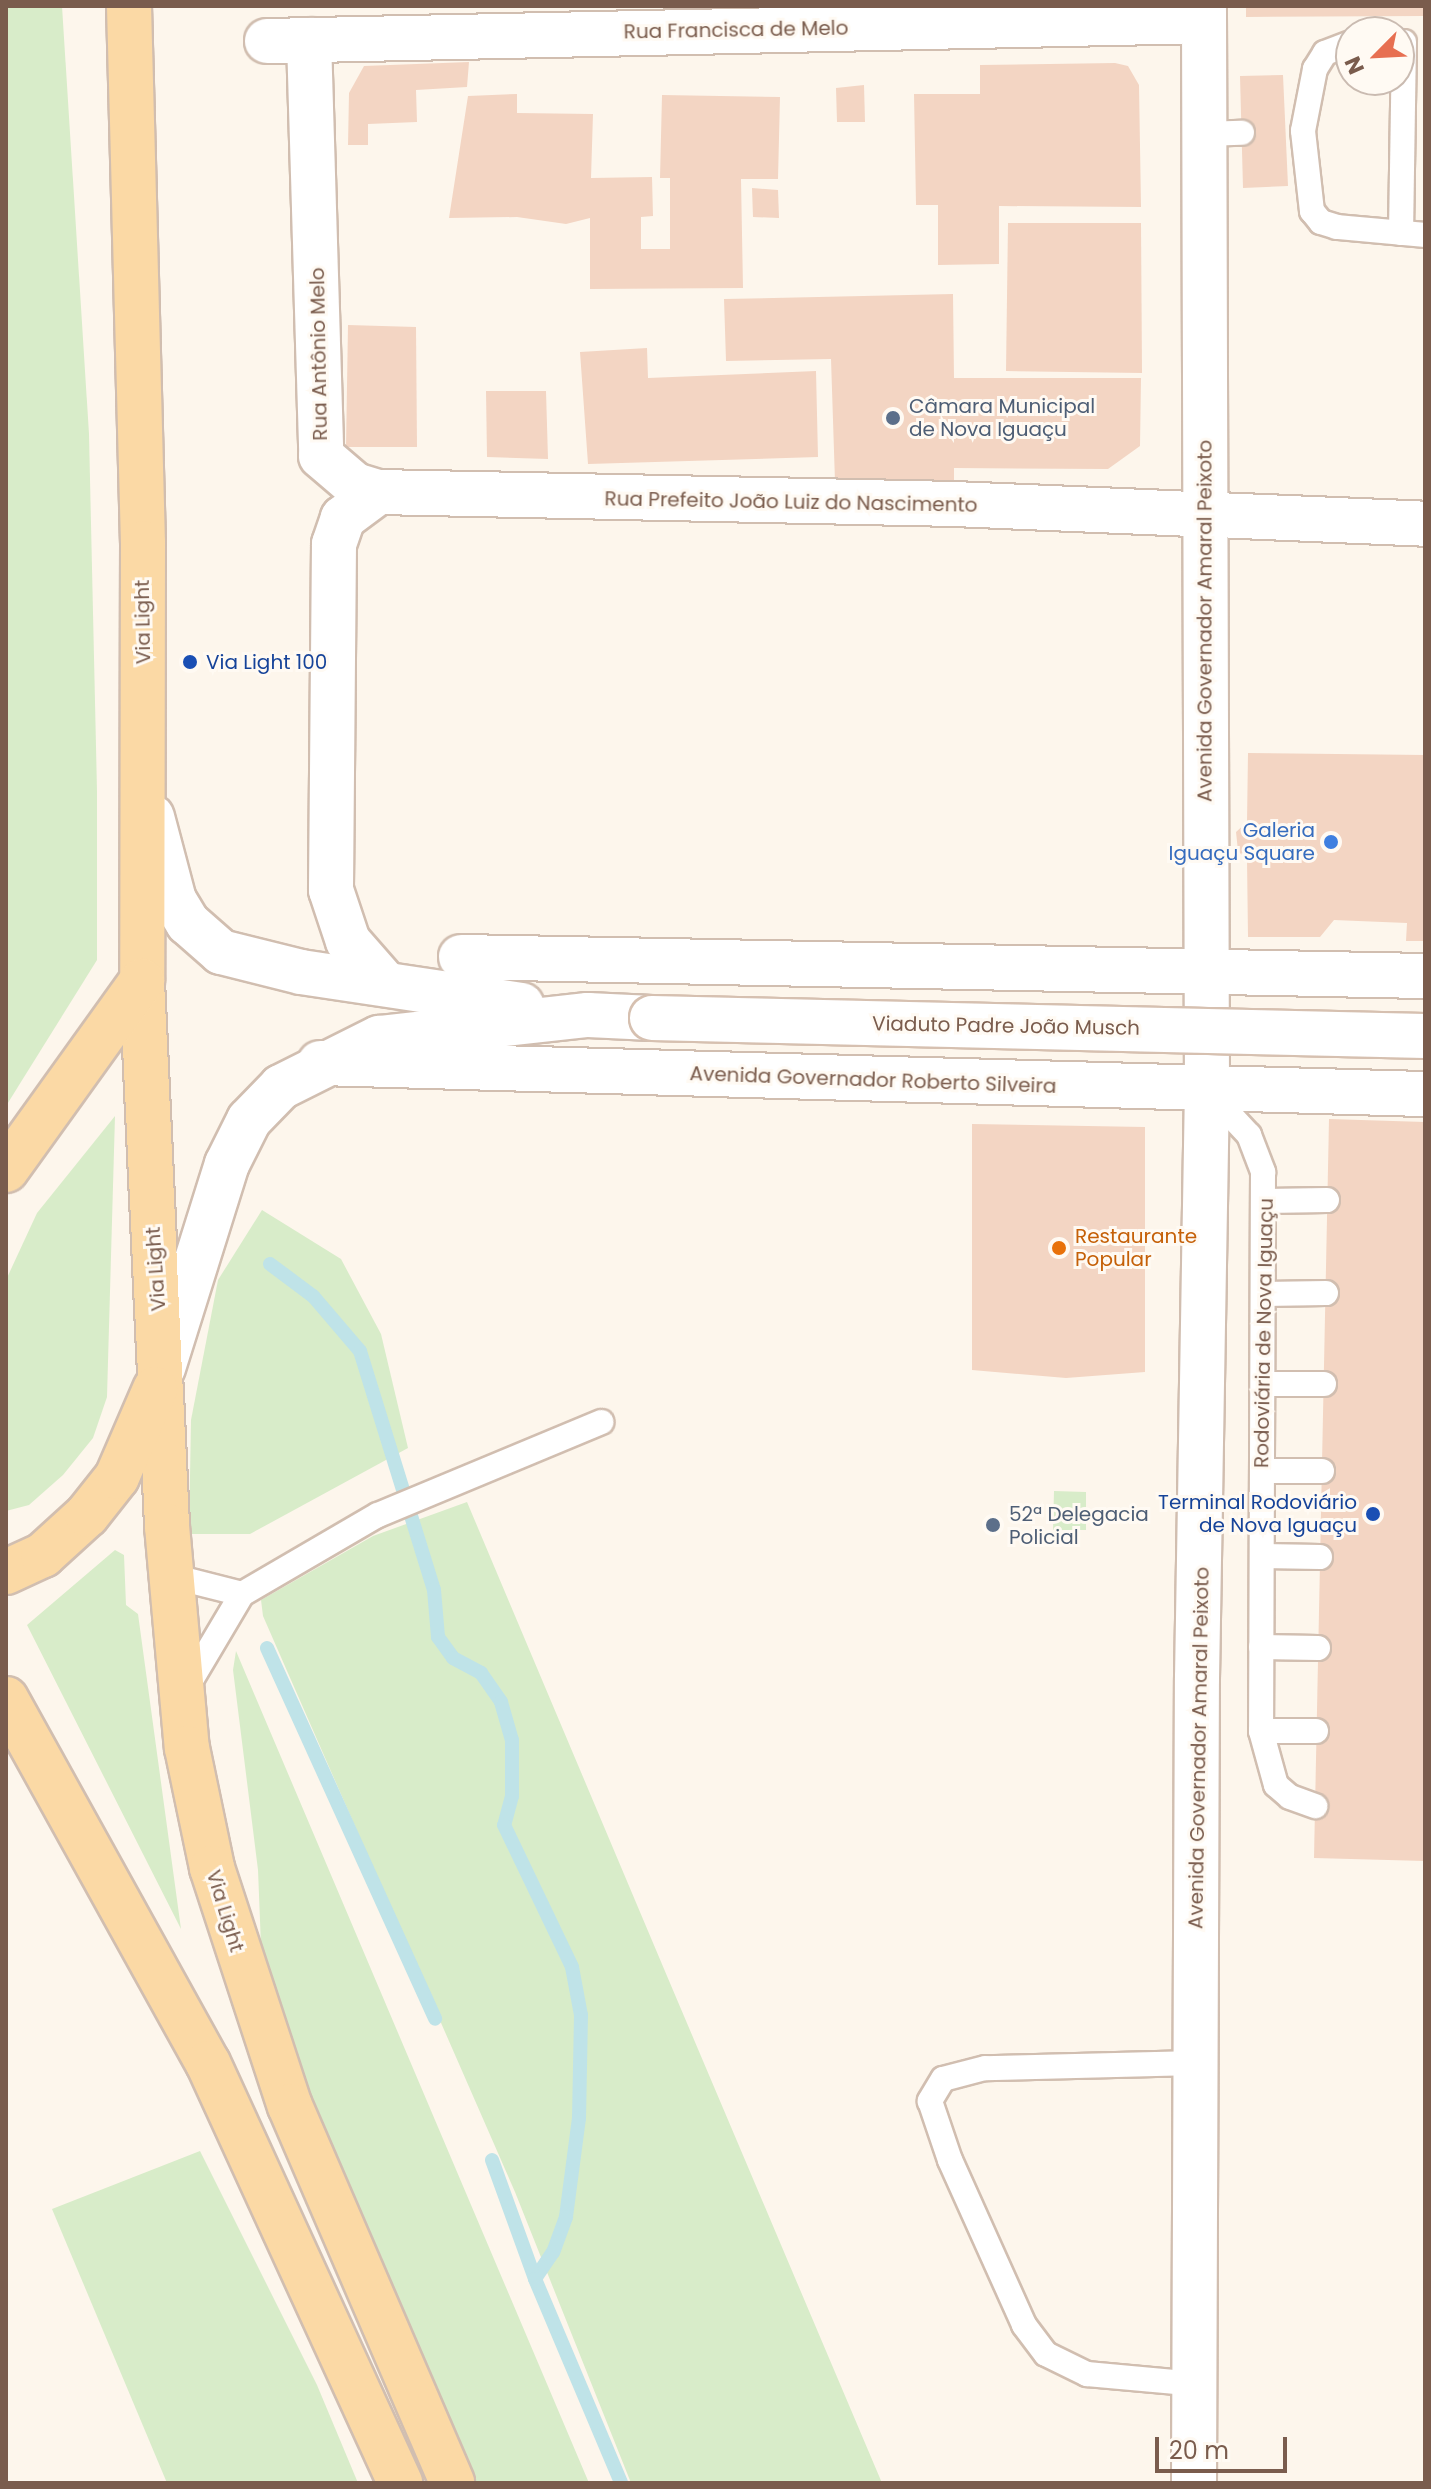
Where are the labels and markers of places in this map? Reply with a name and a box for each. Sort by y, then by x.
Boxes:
place label: Câmara Municipal de Nova Iguaçu [909,394,1095,441]
marker: Câmara Municipal de Nova Iguaçu [884,409,902,427]
place label: Via Light 100 [206,650,327,674]
marker: Via Light 100 [181,653,199,671]
place label: Galeria Iguaçu Square [1169,818,1315,865]
marker: Galeria Iguaçu Square [1322,833,1340,851]
place label: Restaurante Popular [1075,1224,1197,1271]
marker: Restaurante Popular [1050,1239,1068,1257]
place label: Terminal Rodoviário de Nova Iguaçu [1158,1490,1357,1537]
place label: 52ª Delegacia Policial [1009,1502,1149,1549]
marker: Terminal Rodoviário de Nova Iguaçu [1364,1505,1382,1523]
marker: 52ª Delegacia Policial [984,1516,1002,1534]

